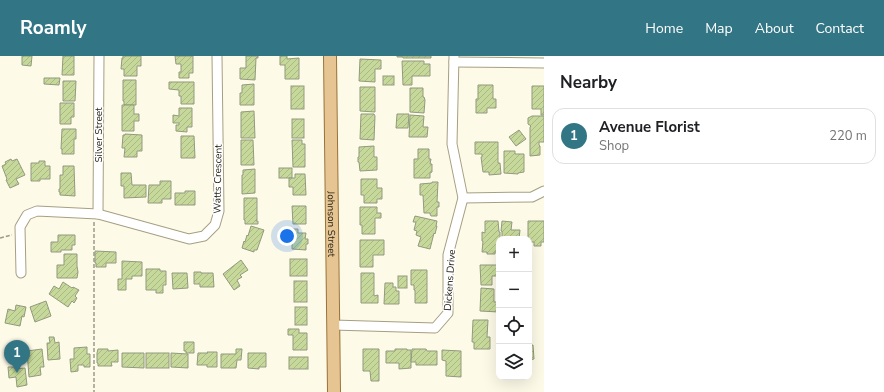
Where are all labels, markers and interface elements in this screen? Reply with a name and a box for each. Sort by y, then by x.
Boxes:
text: Roamly [20,15,87,41]
text: Home [645,19,683,38]
text: Map [705,19,733,38]
text: About [755,19,794,38]
text: Contact [816,19,864,38]
text: Nearby [560,71,617,94]
street label: Silver Street [92,107,106,163]
text: Avenue Florist [599,117,700,137]
text: 1 [570,127,578,145]
text: 220 m [829,127,867,145]
text: Shop [599,137,629,155]
street label: Watts Crescent [210,144,226,214]
street label: Johnson Street [324,190,338,258]
your location [277,226,297,246]
map controls [496,236,532,380]
button: + [496,236,532,272]
street label: Dickens Drive [441,249,459,311]
button: − [496,272,532,308]
button: locate [496,308,532,344]
pin: 1 [4,340,30,373]
button: layers [496,344,532,380]

